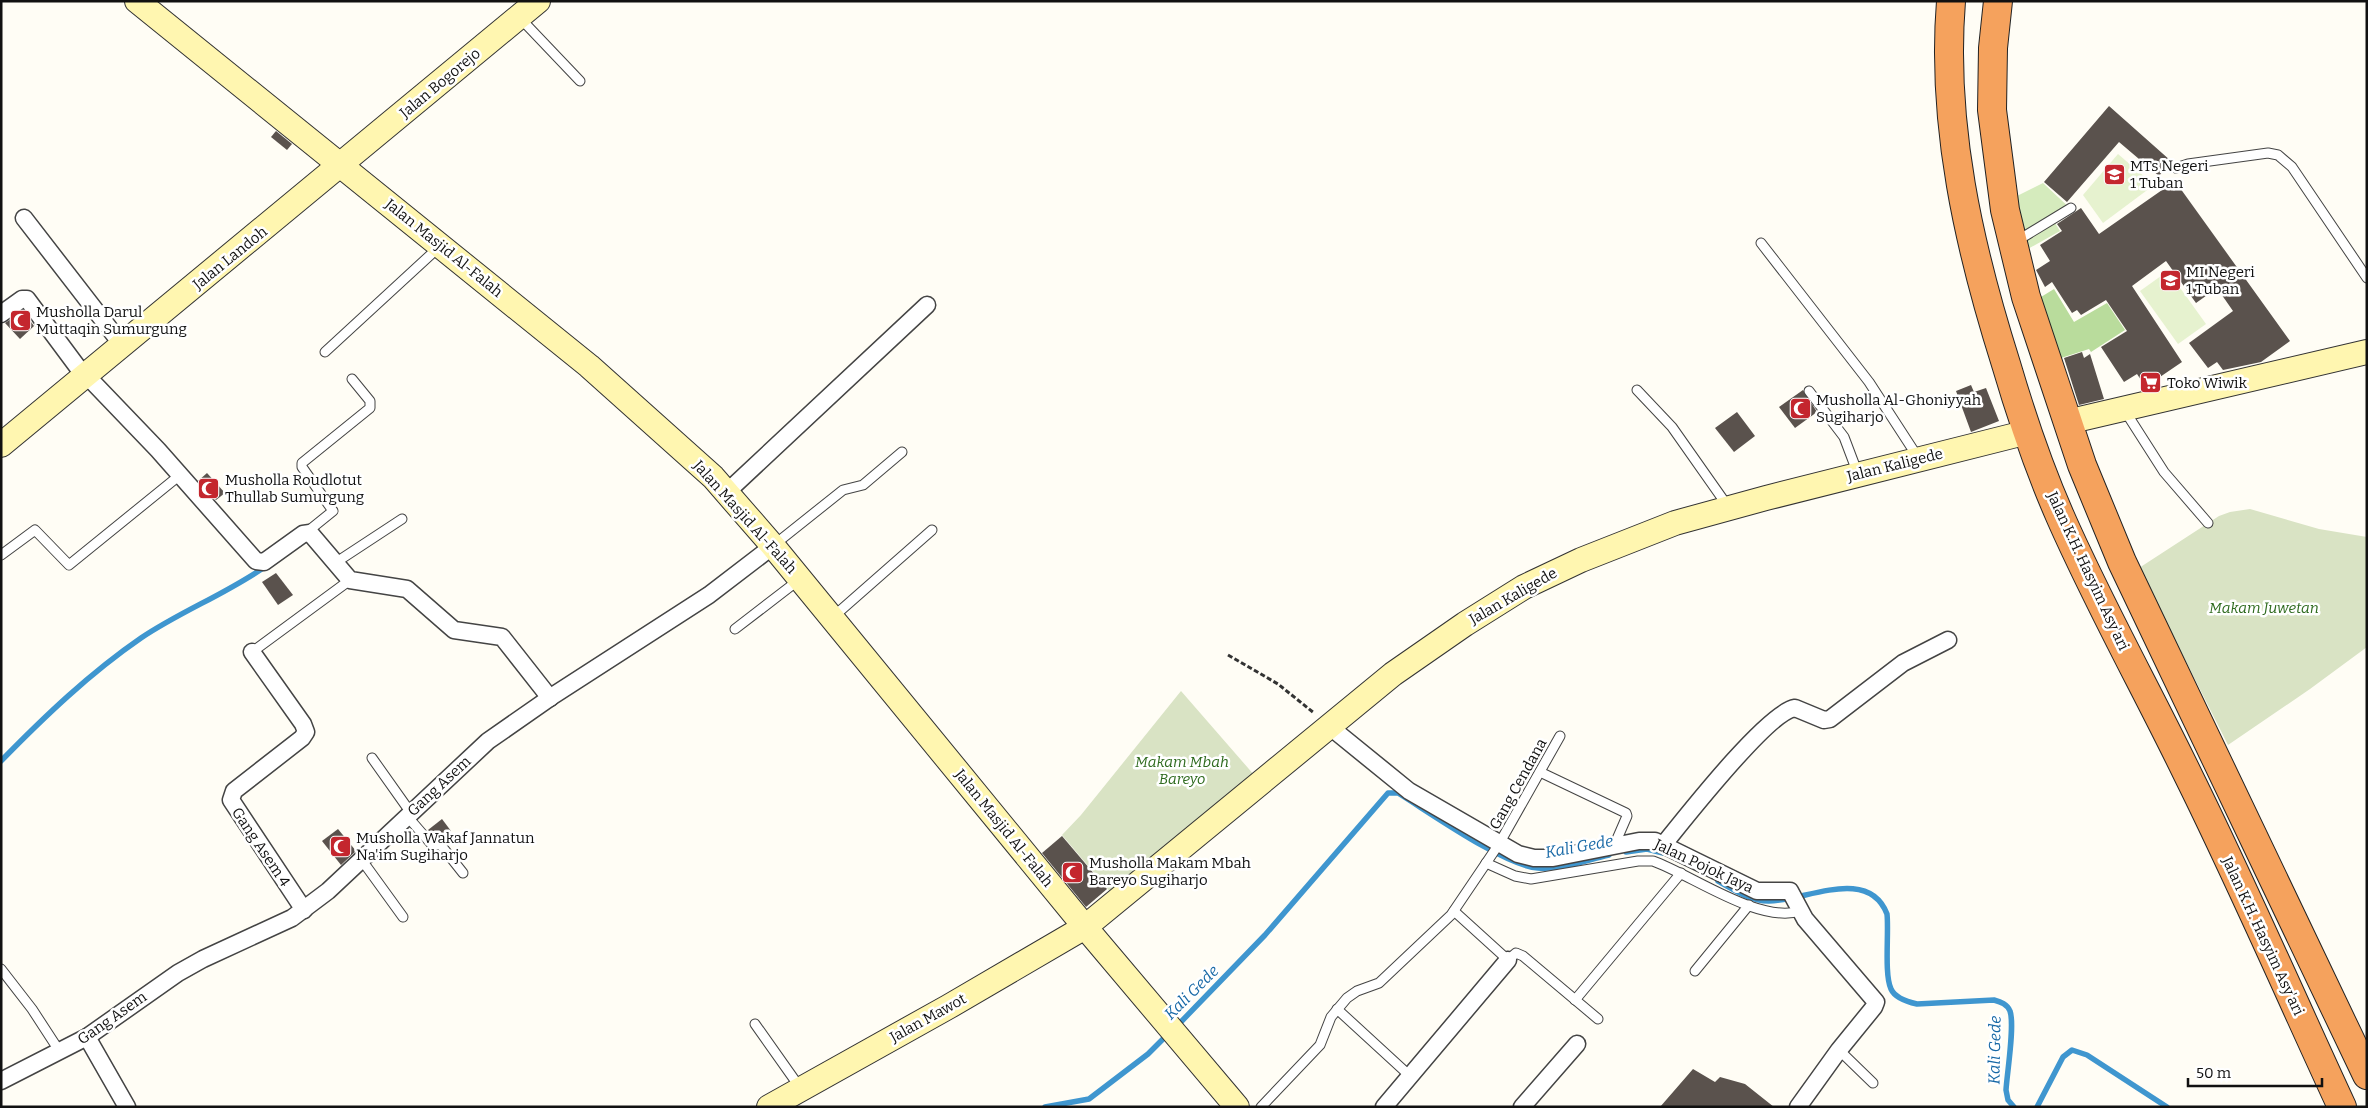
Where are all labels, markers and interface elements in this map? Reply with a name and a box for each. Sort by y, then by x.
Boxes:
street label: Jalan Bogorejo [395,44,484,123]
place label: MTs Negeri 1 Tuban [2130,157,2209,192]
school or university icon: MTs Negeri 1 Tuban [2102,163,2126,187]
street label: Jalan Masjid Al-Falah [381,194,507,301]
street label: Jalan Landoh [188,222,271,294]
place label: MI Negeri 1 Tuban [2186,263,2255,298]
school or university icon: MI Negeri 1 Tuban [2158,269,2182,293]
place label: Musholla Darul Muttaqin Sumurgung [36,303,187,338]
mosque icon: Musholla Darul Muttaqin Sumurgung [8,309,32,333]
supermarket icon: Toko Wiwik [2139,371,2163,395]
place label: Toko Wiwik [2167,374,2248,392]
place label: Musholla Al-Ghoniyyah Sugiharjo [1816,391,1982,426]
mosque icon: Musholla Al-Ghoniyyah Sugiharjo [1788,397,1812,421]
street label: Jalan Kaligede [1844,444,1945,486]
street label: Jalan Masjid Al-Falah [689,456,801,578]
place label: Musholla Roudlotut Thullab Sumurgung [225,471,364,506]
mosque icon: Musholla Roudlotut Thullab Sumurgung [197,477,221,501]
street label: Jalan K.H. Hasyim Asy'ari [2043,488,2133,654]
street label: Jalan Kaligede [1465,564,1560,629]
park label: Makam Juwetan [2209,599,2319,617]
street label: Gang Cendana [1486,735,1550,833]
street label: Gang Asem [404,752,475,820]
park label: Makam Mbah Bareyo [1135,753,1229,788]
street label: Jalan Masjid Al-Falah [950,765,1057,891]
street label: Gang Asem 4 [228,804,294,890]
place label: Musholla Wakaf Jannatun Na'im Sugiharjo [356,829,535,864]
water label: Kali Gede [1544,831,1615,862]
mosque icon: Musholla Wakaf Jannatun Na'im Sugiharjo [328,835,352,859]
street label: Jalan Pojok Jaya [1651,835,1756,897]
street label: Jalan K.H. Hasyim Asy'ari [2218,853,2308,1019]
place label: Musholla Makam Mbah Bareyo Sugiharjo [1089,854,1252,889]
mosque icon: Musholla Makam Mbah Bareyo Sugiharjo [1061,860,1085,884]
water label: Kali Gede [1160,961,1222,1023]
street label: Gang Asem [74,987,151,1048]
street label: Jalan Mawot [886,989,970,1047]
water label: Kali Gede [1984,1015,2005,1085]
scale bar [2188,1056,2322,1088]
text: 50 m [2196,1064,2232,1082]

